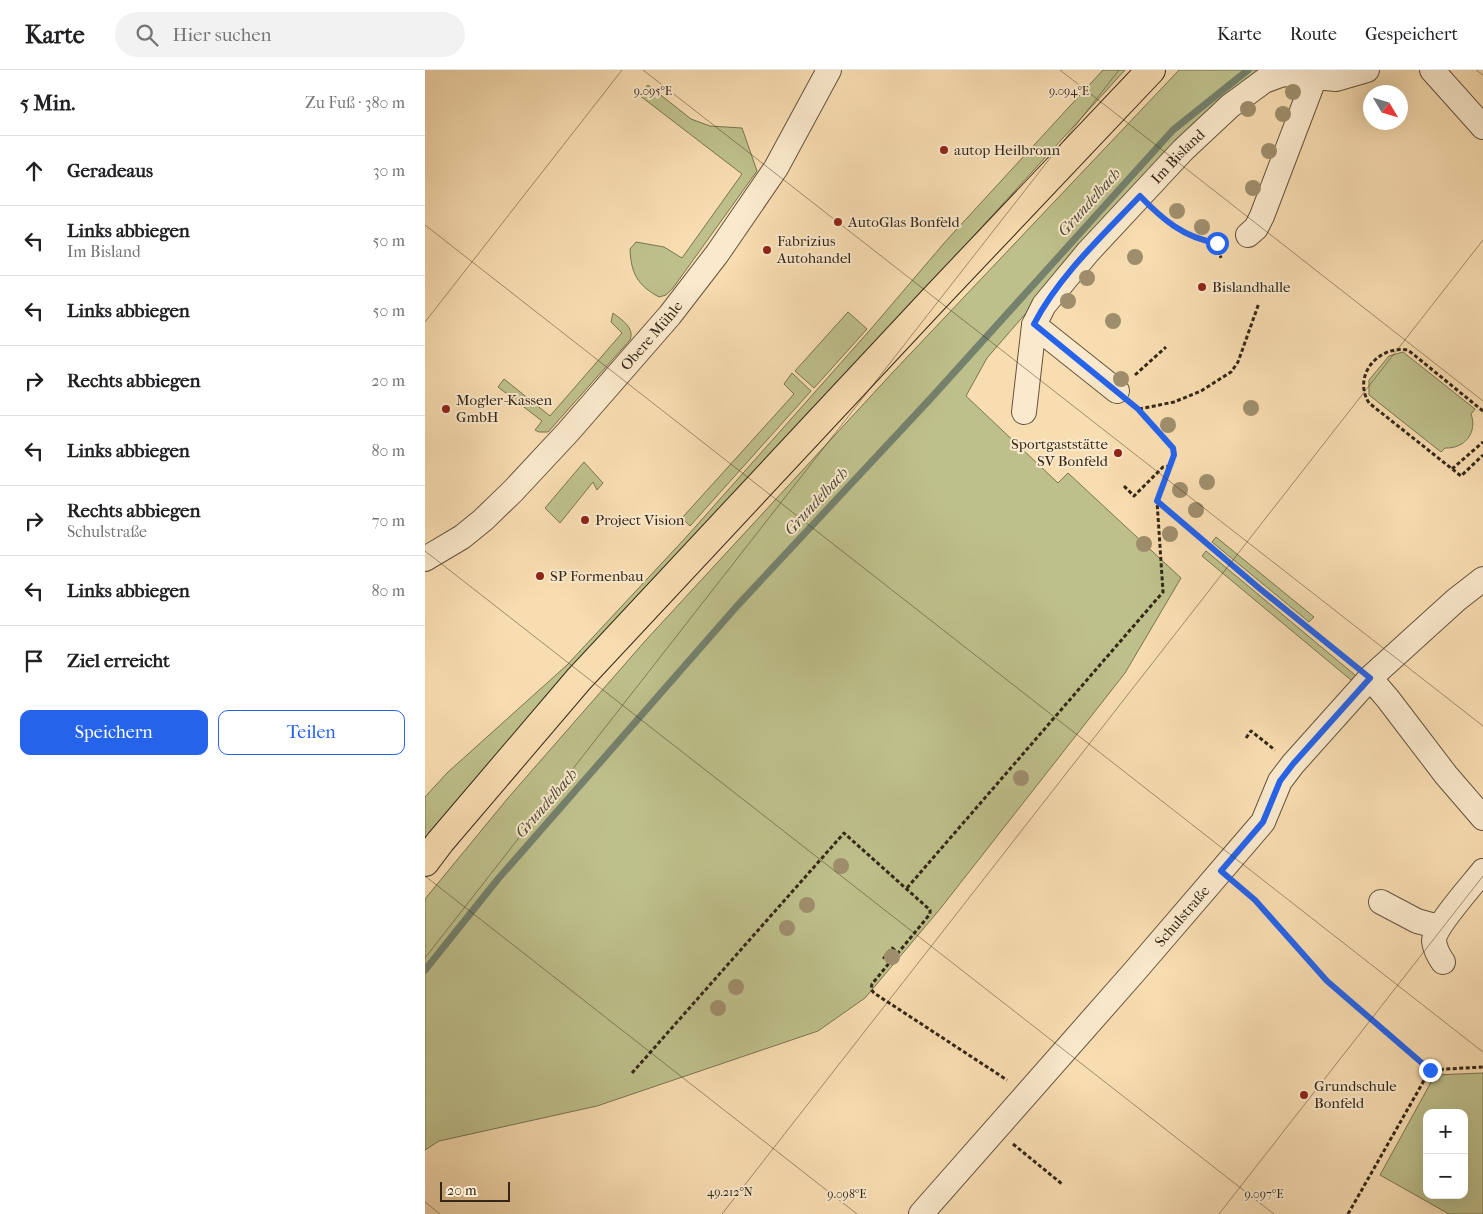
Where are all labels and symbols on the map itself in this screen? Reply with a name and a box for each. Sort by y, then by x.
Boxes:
text: 9.095°E [634,84,672,98]
text: 9.094°E [1049,84,1089,98]
north arrow [1363,85,1408,130]
street label: Im Bisland [1147,125,1209,187]
place label: autop Heilbronn [954,141,1060,159]
marker: autop Heilbronn [938,144,950,156]
water label: Grundelbach [1053,164,1125,240]
place label: AutoGlas Bonfeld [847,213,961,231]
marker: AutoGlas Bonfeld [832,216,844,228]
place label: Fabrizius Autohandel [776,232,852,267]
route start [1206,232,1229,255]
marker: Fabrizius Autohandel [761,244,773,256]
place label: Bislandhalle [1212,278,1291,296]
marker: Bislandhalle [1196,281,1208,293]
street label: Obere Mühle [617,297,687,374]
place label: Mogler-Kassen GmbH [456,391,552,426]
marker: Mogler-Kassen GmbH [440,403,452,415]
place label: Sportgaststätte SV Bonfeld [1011,435,1109,470]
marker: Sportgaststätte SV Bonfeld [1112,447,1124,459]
water label: Grundelbach [780,463,852,539]
place label: Project Vision [595,511,685,529]
marker: Project Vision [579,514,591,526]
place label: SP Formenbau [550,567,644,585]
marker: SP Formenbau [534,570,546,582]
water label: Grundelbach [511,765,581,841]
street label: Schulstraße [1151,881,1214,951]
route end [1419,1059,1442,1082]
place label: Grundschule Bonfeld [1314,1077,1397,1112]
marker: Grundschule Bonfeld [1298,1089,1310,1101]
scale bar [440,1179,510,1202]
text: 49.212°N [707,1185,753,1199]
text: 9.098°E [827,1187,867,1201]
text: 9.097°E [1244,1187,1284,1201]

